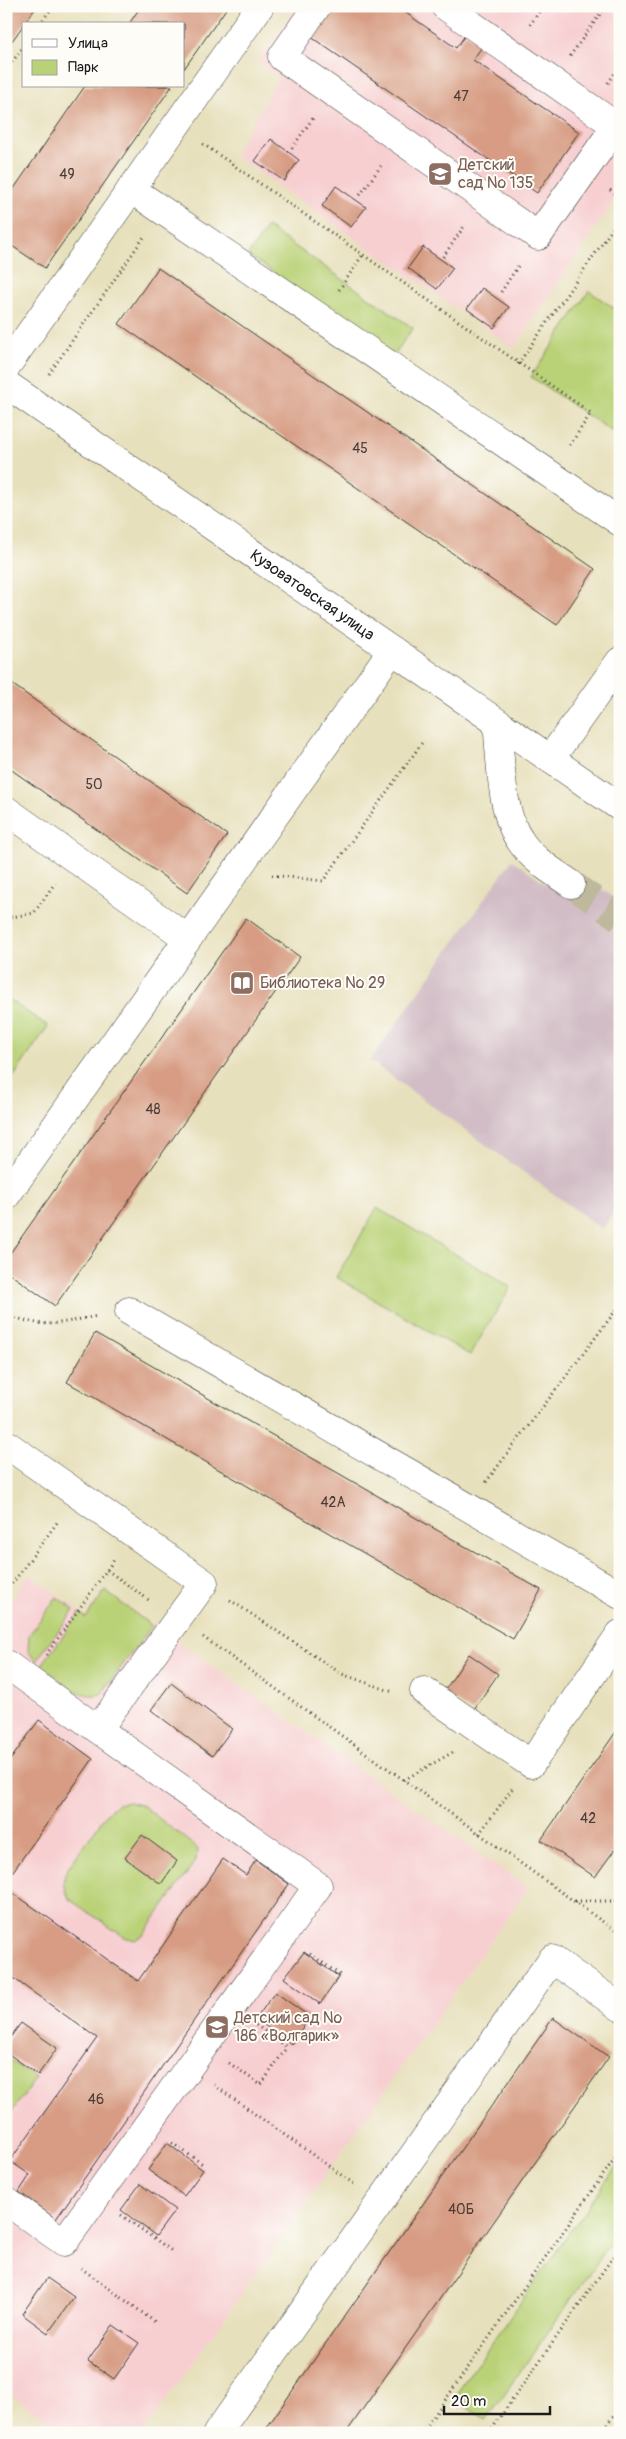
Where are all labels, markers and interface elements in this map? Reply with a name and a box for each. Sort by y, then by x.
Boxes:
legend [22,22,185,88]
text: Улица [68,34,108,53]
text: Парк [68,58,99,77]
house number: 47 [453,88,469,105]
place label: Детский сад № 135 [457,155,533,193]
school or university icon: Детский сад № 135 [427,161,453,187]
house number: 49 [59,166,75,183]
house number: 45 [352,440,368,457]
street label: Кузоватовская улица [246,545,379,645]
house number: 50 [85,776,103,793]
library icon: Библиотека № 29 [229,970,255,996]
place label: Библиотека № 29 [260,973,385,993]
house number: 48 [145,1101,161,1118]
house number: 42А [320,1494,346,1511]
house number: 42 [580,1810,596,1827]
place label: Детский сад № 186 «Волгарик» [233,2008,342,2046]
school or university icon: Детский сад № 186 «Волгарик» [204,2014,230,2040]
house number: 46 [88,2091,104,2108]
house number: 40Б [448,2201,474,2218]
scale bar [444,2384,550,2416]
text: 20 m [451,2392,486,2411]

